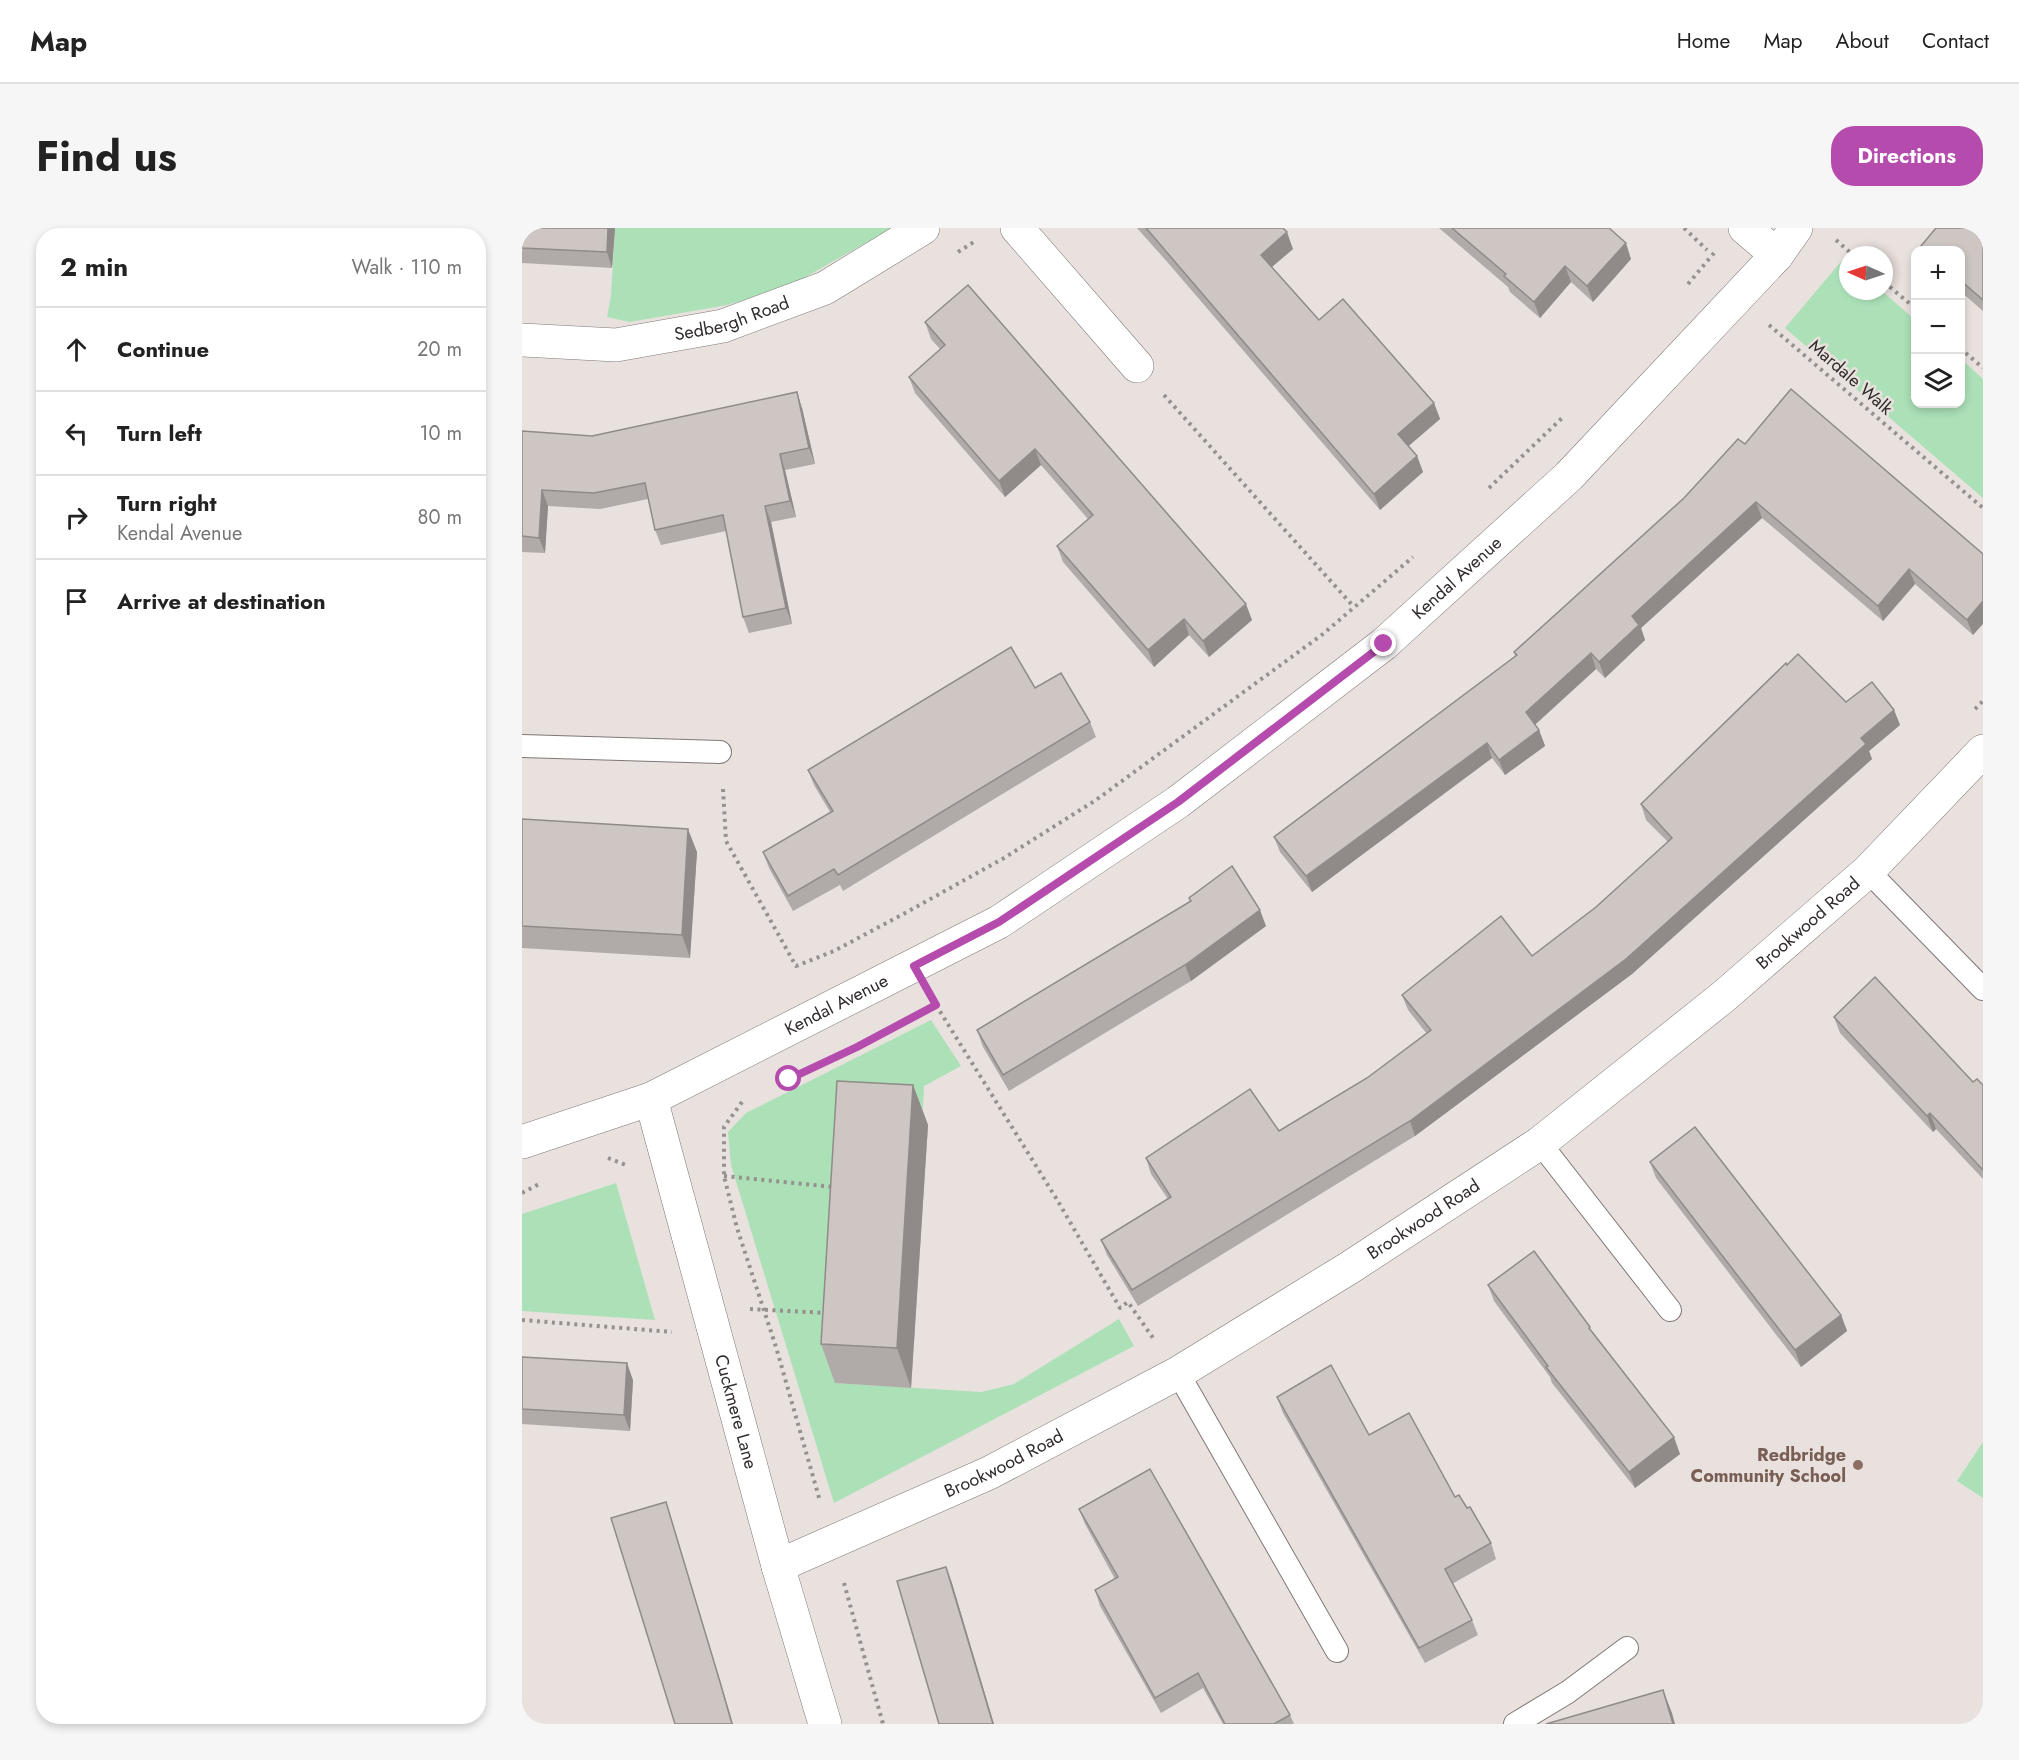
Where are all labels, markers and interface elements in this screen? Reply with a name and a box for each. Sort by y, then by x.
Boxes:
text: Map [30,21,87,62]
text: Home [1677,26,1730,56]
text: Map [1763,26,1803,56]
text: About [1836,26,1889,56]
text: Contact [1922,26,1989,56]
text: Find us [36,126,177,187]
button: Directions [1831,126,1983,186]
north arrow [1839,246,1893,300]
map controls [1911,246,1965,408]
button: + [1911,246,1965,300]
text: 2 min [60,248,128,286]
text: Walk · 110 m [352,253,462,282]
street label: Sedbergh Road [672,290,793,347]
button: − [1911,300,1965,354]
icon: ahead [60,333,93,366]
text: Continue [117,333,209,365]
street label: Mardale Walk [1803,333,1899,421]
text: 20 m [417,335,462,364]
button: layers [1911,354,1965,408]
icon: left [60,417,93,450]
text: Turn left [117,417,202,449]
text: 10 m [419,419,462,448]
text: Turn right [117,487,217,519]
icon: right [60,501,93,534]
text: 80 m [417,503,462,532]
text: Kendal Avenue [117,519,242,548]
street label: Kendal Avenue [1406,530,1507,625]
icon: arrive [60,585,93,618]
text: Arrive at destination [117,585,326,617]
route end [1370,630,1396,656]
street label: Brookwood Road [1750,871,1866,976]
street label: Kendal Avenue [780,967,893,1042]
route start [775,1065,801,1091]
street label: Brookwood Road [1362,1173,1485,1266]
street label: Cuckmere Lane [708,1351,764,1472]
street label: Brookwood Road [940,1423,1068,1504]
place label: Redbridge Community School [1691,1442,1846,1489]
marker: Redbridge Community School [1851,1458,1865,1472]

